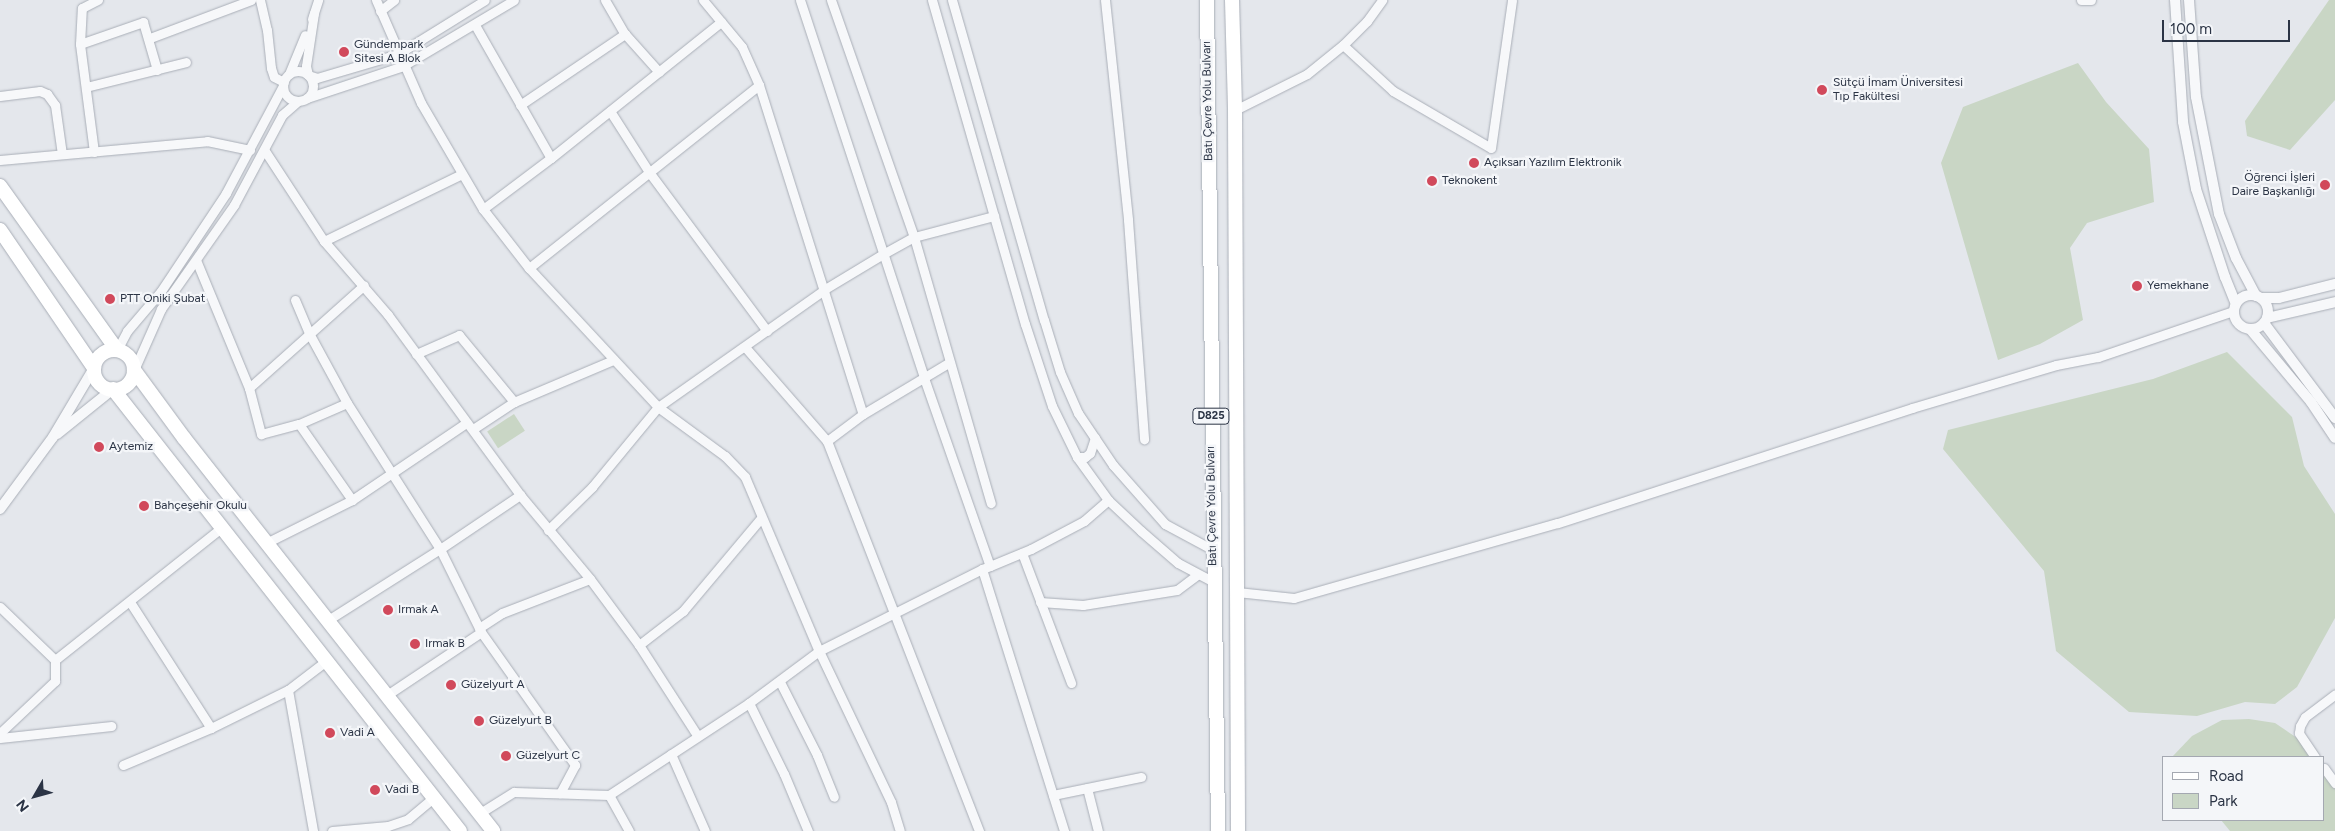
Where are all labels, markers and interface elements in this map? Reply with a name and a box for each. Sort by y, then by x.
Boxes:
scale bar [2165,10,2292,42]
text: 100 m [2170,20,2212,38]
place label: Gündempark Sitesi A Blok [354,38,423,66]
street label: Batı Çevre Yolu Bulvarı [1200,41,1216,161]
marker: Gündempark Sitesi A Blok [338,46,350,58]
place label: Sütçü İmam Üniversitesi Tıp Fakültesi [1833,76,1963,104]
marker: Sütçü İmam Üniversitesi Tıp Fakültesi [1815,83,1829,97]
place label: Açıksarı Yazılım Elektronik [1484,156,1622,170]
marker: Açıksarı Yazılım Elektronik [1468,157,1480,169]
place label: Öğrenci İşleri Daire Başkanlığı [2231,171,2315,199]
place label: Teknokent [1442,174,1497,188]
marker: Teknokent [1426,175,1438,187]
marker: Öğrenci İşleri Daire Başkanlığı [2319,179,2331,191]
place label: Yemekhane [2147,279,2209,293]
marker: Yemekhane [2131,280,2143,292]
place label: PTT Oniki Şubat [120,292,205,306]
marker: PTT Oniki Şubat [104,293,116,305]
road number: D825 [1192,408,1230,424]
place label: Aytemiz [109,440,153,454]
marker: Aytemiz [93,441,105,453]
street label: Batı Çevre Yolu Bulvarı [1204,446,1220,566]
place label: Bahçeşehir Okulu [154,499,247,513]
marker: Bahçeşehir Okulu [138,500,150,512]
place label: Irmak A [398,603,439,617]
marker: Irmak A [382,604,394,616]
place label: Irmak B [425,637,465,651]
marker: Irmak B [409,638,421,650]
place label: Güzelyurt A [461,678,525,692]
marker: Güzelyurt A [445,679,457,691]
place label: Güzelyurt B [489,714,552,728]
marker: Güzelyurt B [473,715,485,727]
place label: Vadi A [340,726,375,740]
marker: Vadi A [324,727,336,739]
place label: Güzelyurt C [516,749,580,763]
marker: Güzelyurt C [500,750,512,762]
legend [2162,756,2325,821]
text: Road [2209,767,2244,785]
north arrow [10,771,60,821]
place label: Vadi B [385,783,419,797]
marker: Vadi B [369,784,381,796]
text: Park [2209,792,2238,810]
text: N [13,796,33,815]

